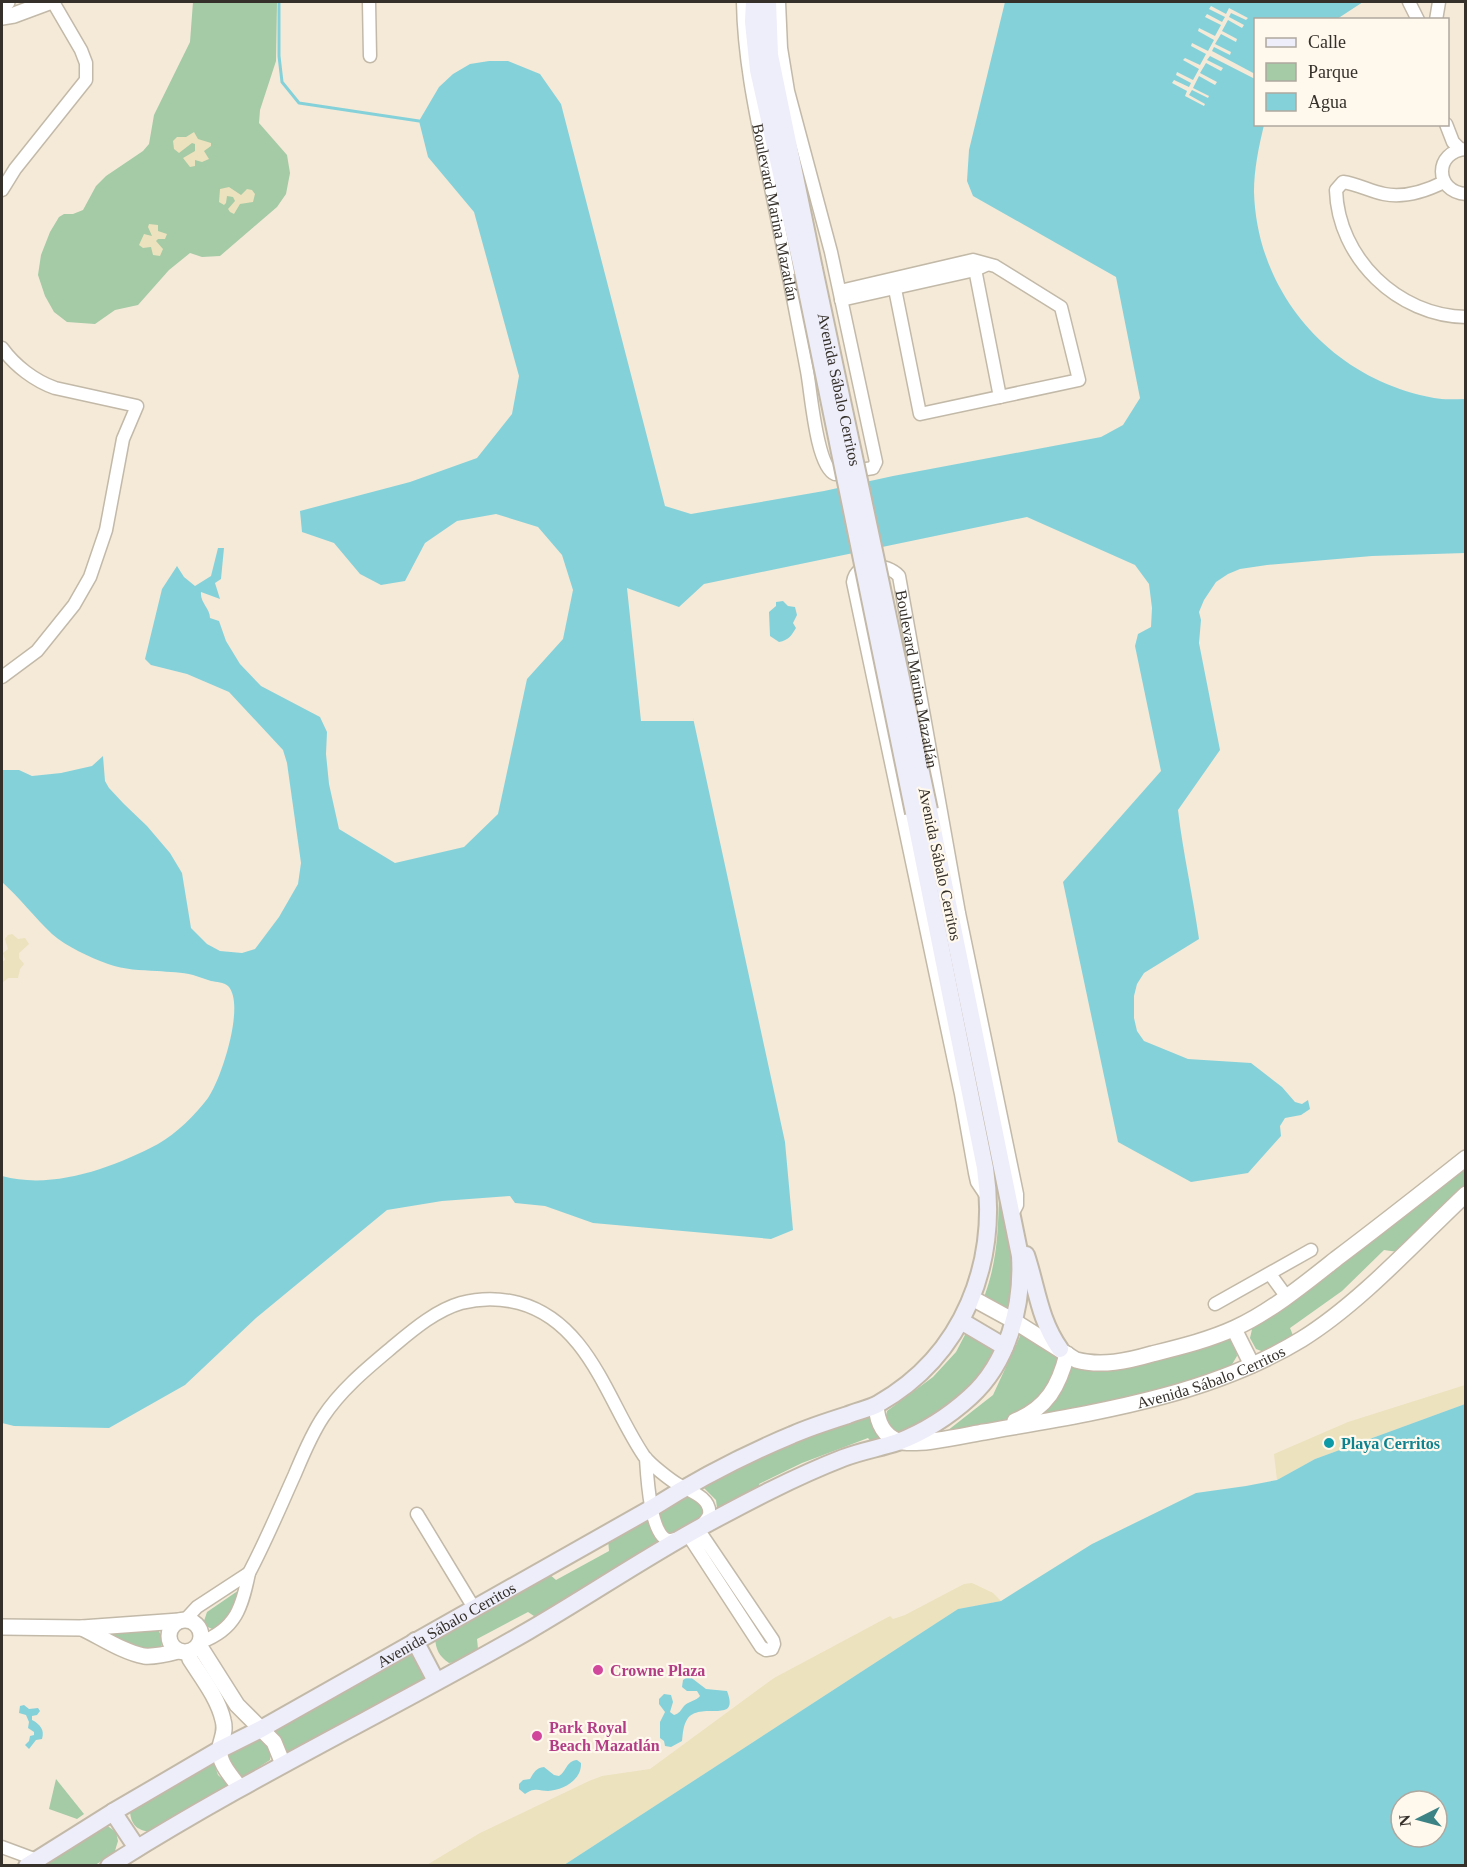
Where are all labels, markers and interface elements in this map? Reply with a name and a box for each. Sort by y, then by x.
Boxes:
legend [1254,18,1449,126]
text: Calle [1308,32,1346,52]
text: Parque [1308,62,1358,82]
text: Agua [1308,92,1347,112]
street label: Boulevard Marina Mazatlán [750,122,802,302]
street label: Avenida Sábalo Cerritos [815,311,864,467]
street label: Boulevard Marina Mazatlán [893,589,942,769]
street label: Avenida Sábalo Cerritos [915,786,965,942]
street label: Avenida Sábalo Cerritos [1135,1342,1288,1411]
place label: Playa Cerritos [1341,1435,1440,1453]
marker: Playa Cerritos [1322,1436,1336,1450]
street label: Avenida Sábalo Cerritos [374,1579,518,1670]
place label: Crowne Plaza [610,1662,705,1679]
marker: Crowne Plaza [591,1663,605,1677]
place label: Park Royal Beach Mazatlán [549,1719,660,1754]
marker: Park Royal Beach Mazatlán [530,1729,544,1743]
north arrow [1389,1789,1449,1849]
text: N [1395,1813,1414,1827]

